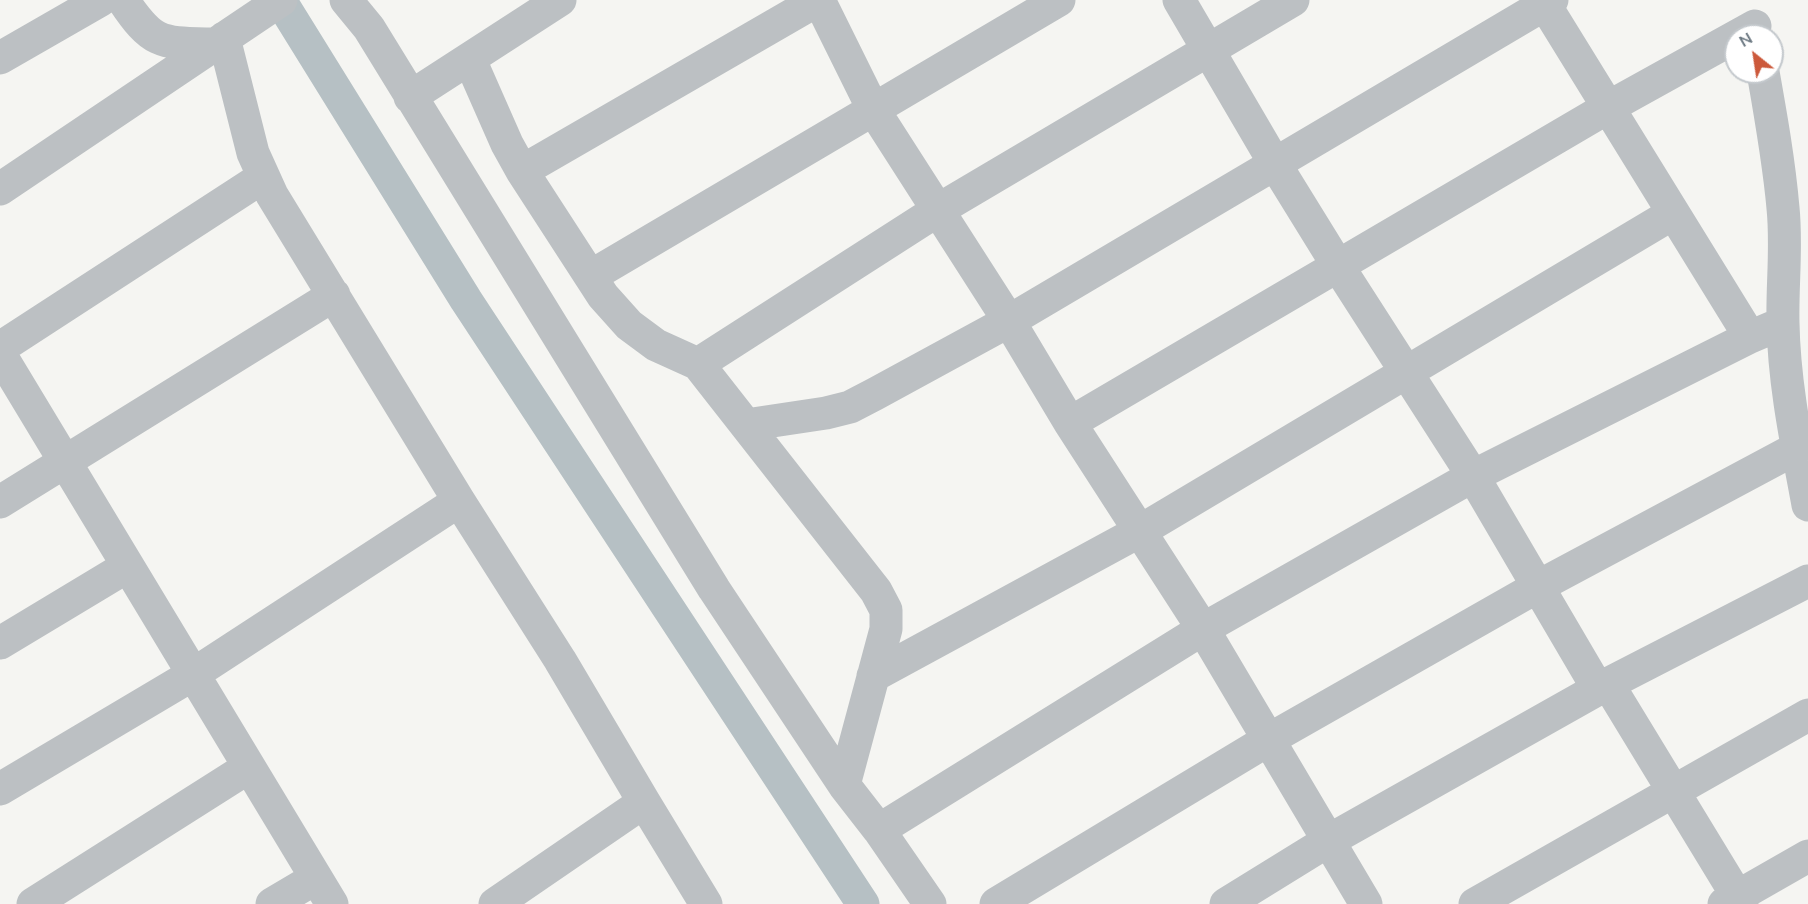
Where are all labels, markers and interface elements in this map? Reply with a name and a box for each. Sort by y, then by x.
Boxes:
north arrow [1724,24,1784,84]
text: N [1735,28,1757,53]

